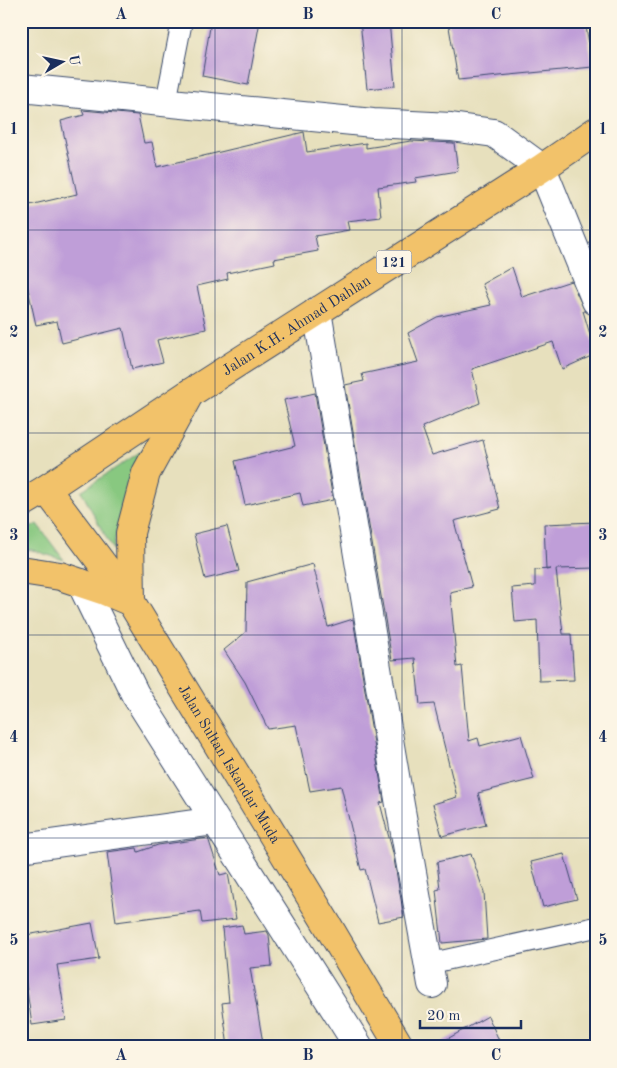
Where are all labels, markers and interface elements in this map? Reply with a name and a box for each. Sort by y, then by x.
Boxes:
text: A [115,7,127,23]
text: B [302,7,314,23]
text: C [491,7,501,23]
north arrow [38,38,88,88]
text: U [66,54,82,67]
text: 1 [9,122,19,138]
text: 1 [598,122,608,138]
road number: 121 [376,250,412,274]
street label: Jalan K.H. Ahmad Dahlan [220,274,374,379]
text: 2 [9,325,19,341]
text: 2 [598,325,608,341]
text: 3 [9,528,19,544]
text: 3 [598,528,608,544]
street label: Jalan Sultan Iskandar Muda [174,683,282,847]
text: 4 [9,730,19,746]
text: 4 [598,730,608,746]
text: 5 [9,933,19,949]
text: 5 [598,933,608,949]
scale bar [420,998,521,1030]
text: 20 m [427,1009,461,1024]
text: A [115,1048,127,1064]
text: B [302,1048,314,1064]
text: C [491,1048,501,1064]

